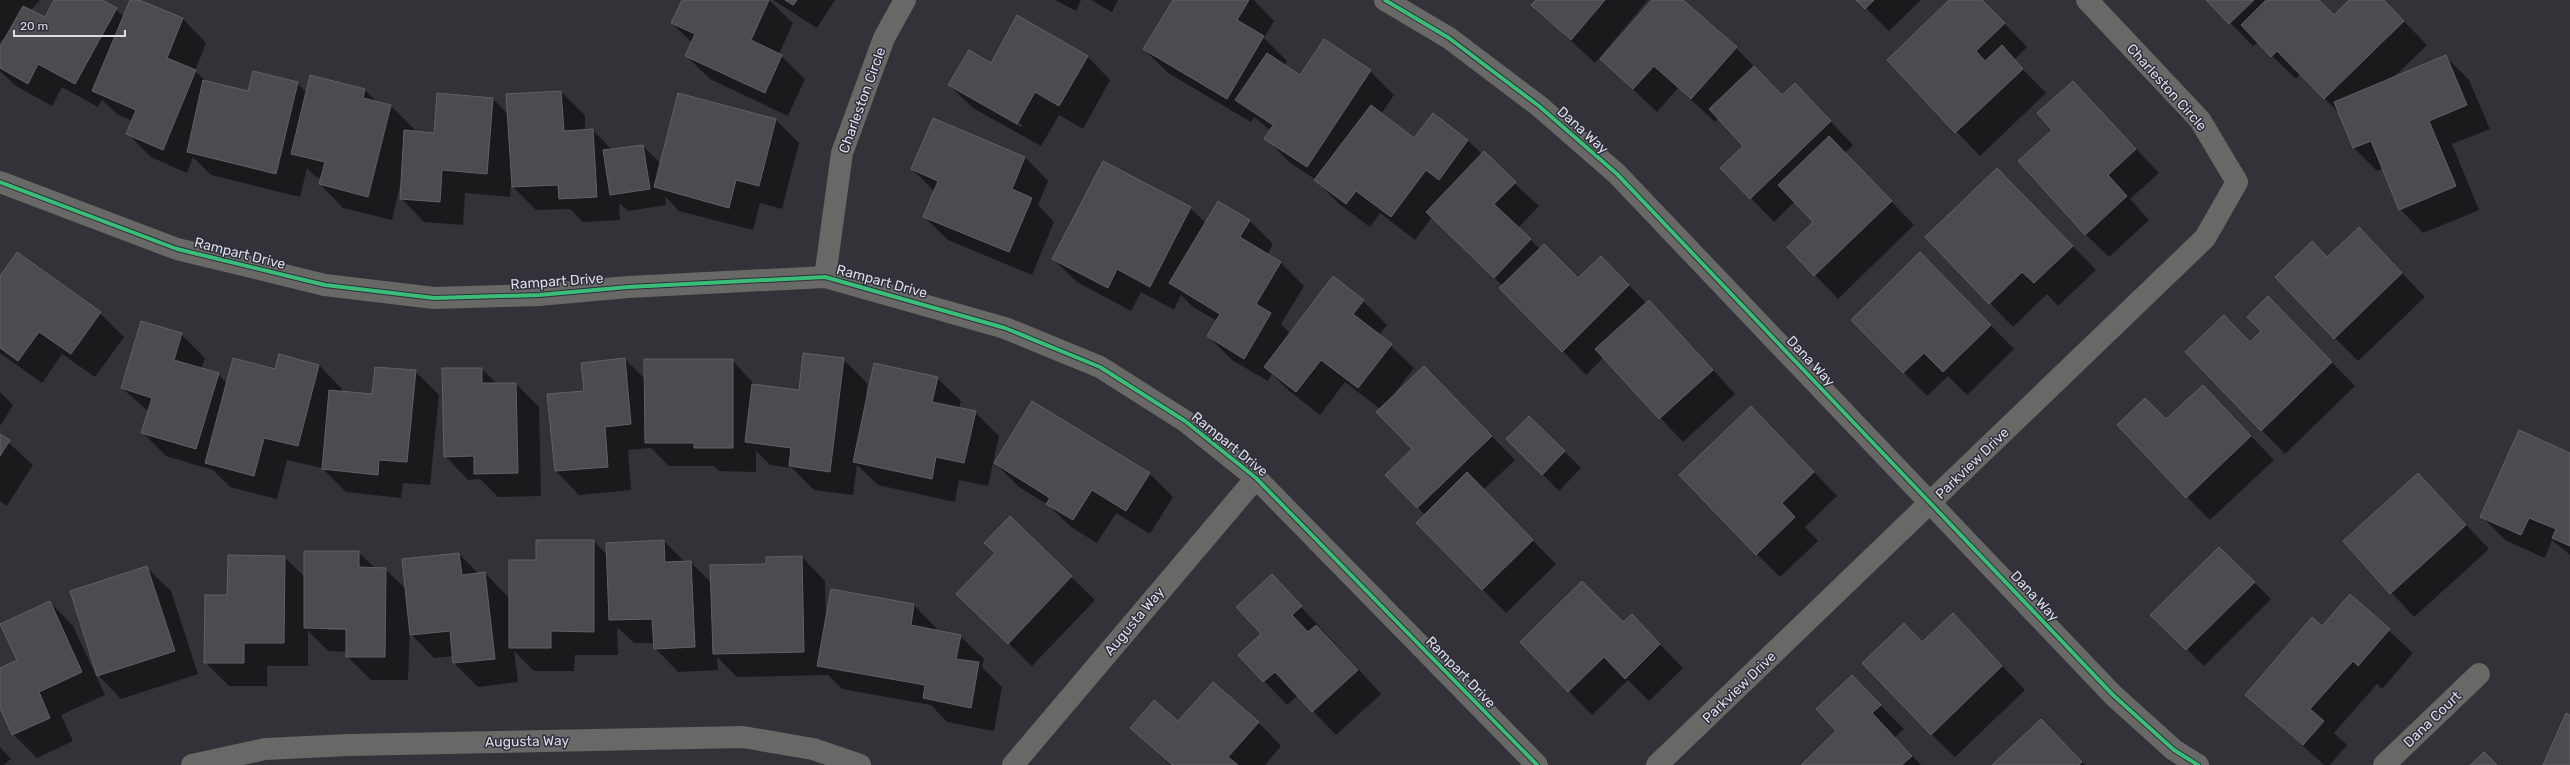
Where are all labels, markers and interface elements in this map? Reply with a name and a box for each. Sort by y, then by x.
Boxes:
scale bar [14,12,125,38]
text: 20 m [20,19,48,33]
street label: Charleston Circle [2123,40,2210,135]
street label: Charleston Circle [835,45,890,155]
street label: Dana Way [1554,103,1612,158]
street label: Rampart Drive [193,234,287,273]
street label: Rampart Drive [835,261,929,302]
street label: Rampart Drive [510,270,604,293]
street label: Dana Way [1783,333,1839,390]
street label: Rampart Drive [1188,408,1271,480]
street label: Parkview Drive [1932,424,2013,503]
street label: Dana Way [2007,568,2063,625]
street label: Augusta Way [1101,583,1168,659]
street label: Rampart Drive [1422,633,1499,712]
street label: Parkview Drive [1699,648,1780,727]
street label: Dana Court [2400,687,2465,751]
street label: Augusta Way [485,732,570,751]

